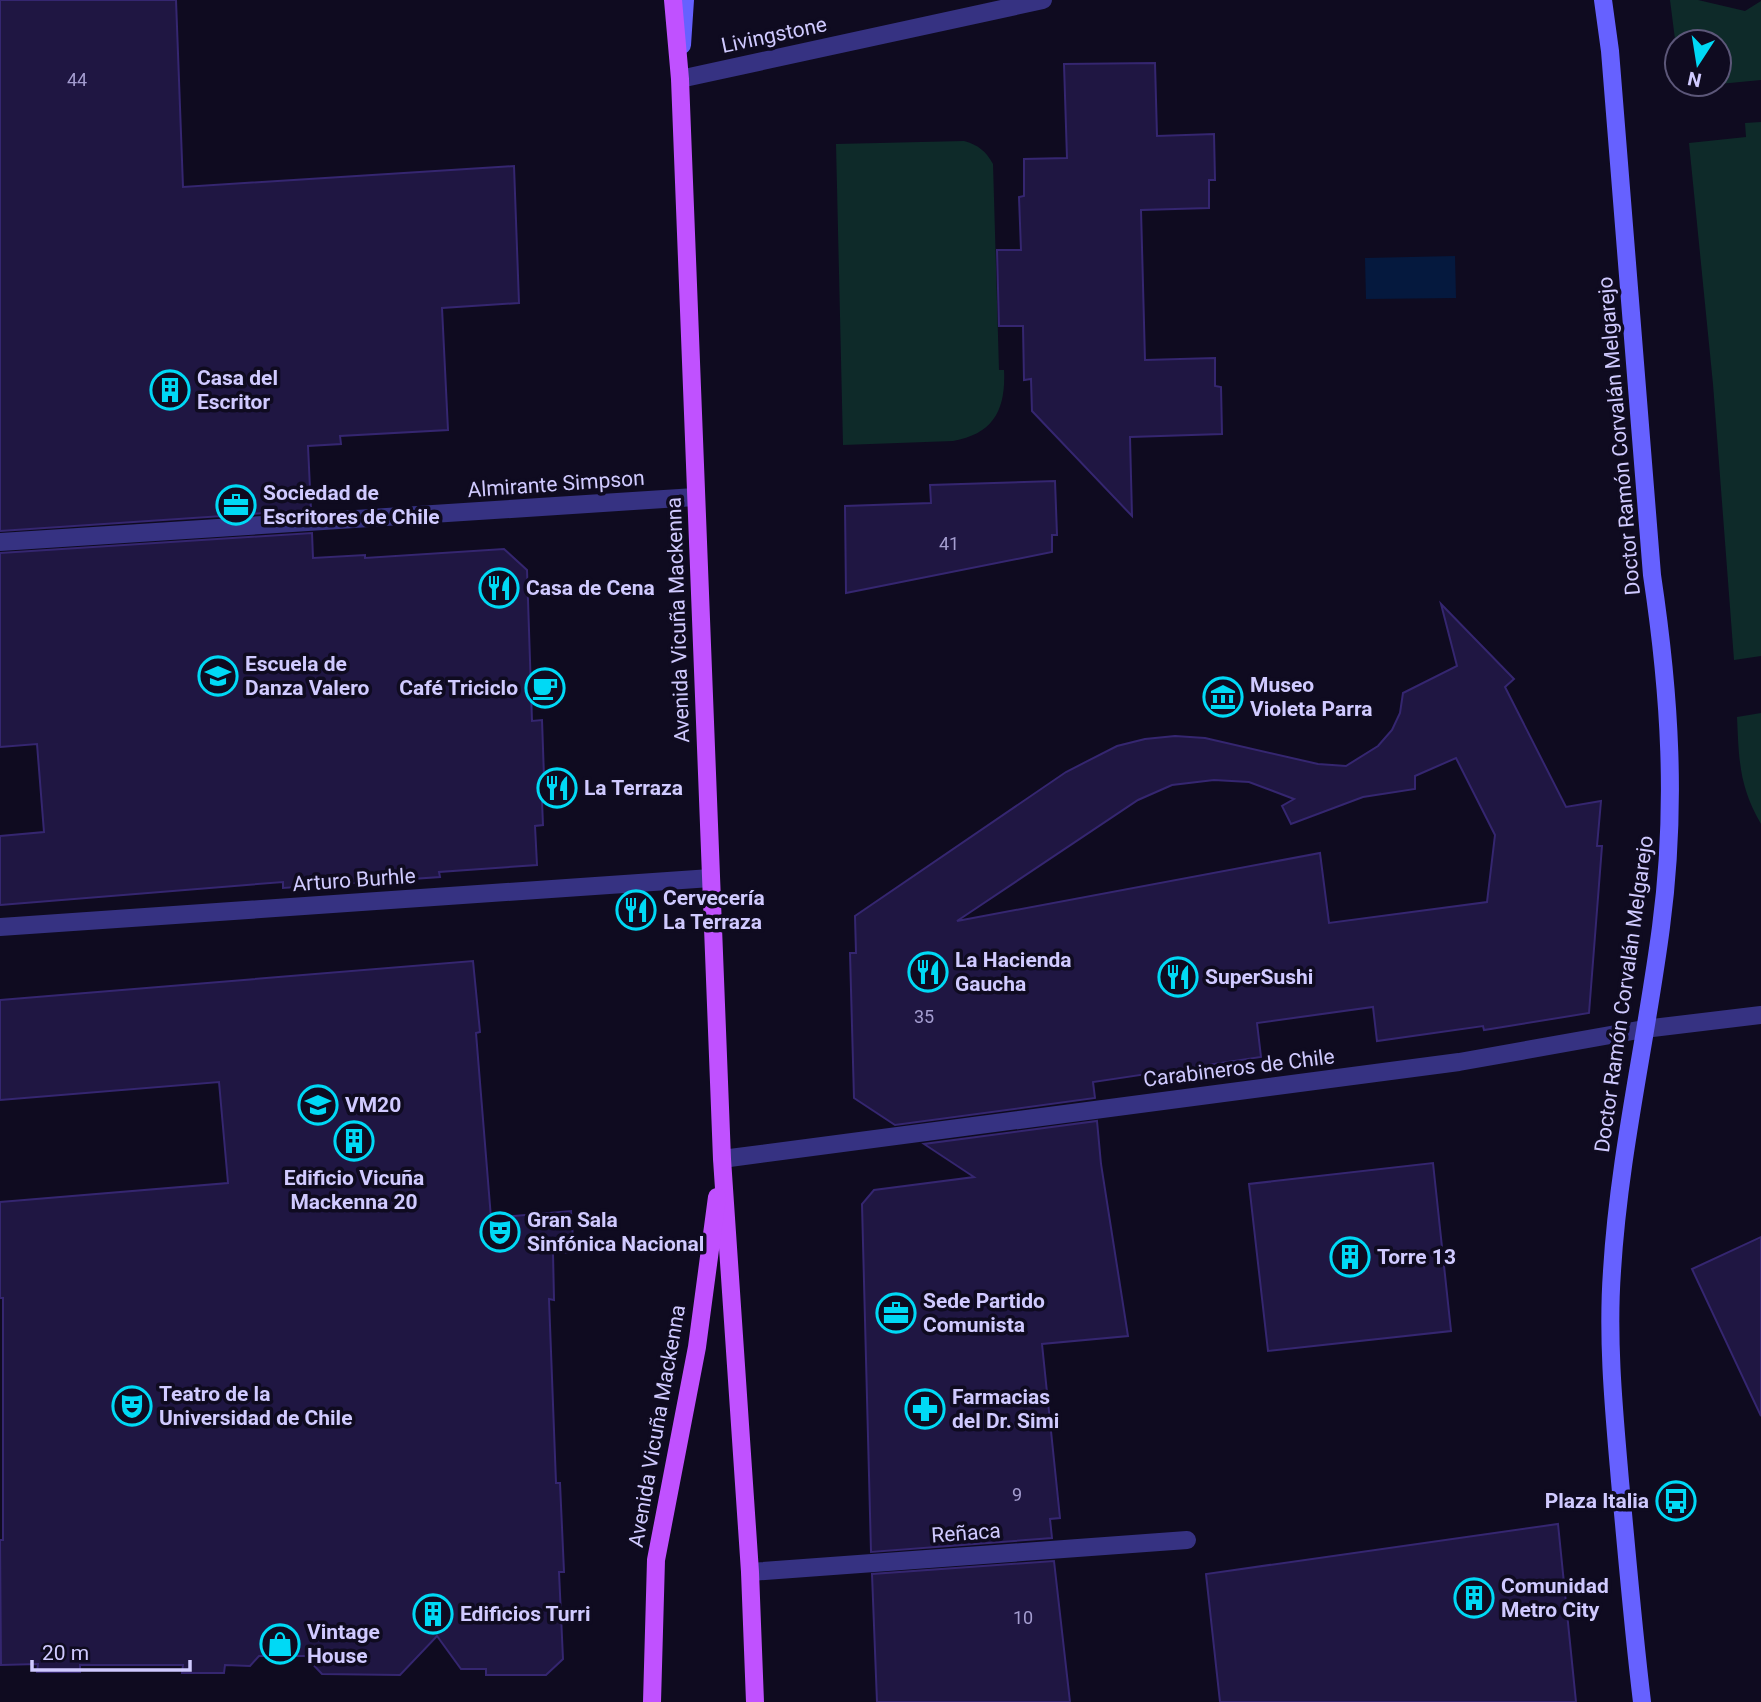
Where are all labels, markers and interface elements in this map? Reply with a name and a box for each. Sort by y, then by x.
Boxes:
street label: Livingstone [719,12,829,58]
north arrow [1663,28,1733,98]
text: N [1686,66,1704,92]
house number: 44 [67,69,87,90]
street label: Doctor Ramón Corvalán Melgarejo [1593,276,1645,596]
place label: Casa del Escritor [197,366,278,414]
building icon: Casa del Escritor [149,369,191,411]
street label: Almirante Simpson [467,466,645,502]
place label: Sociedad de Escritores de Chile [263,481,440,529]
office icon: Sociedad de Escritores de Chile [215,484,257,526]
street label: Avenida Vicuña Mackenna [662,497,694,743]
house number: 41 [939,533,959,554]
restaurant icon: Casa de Cena [478,567,520,609]
place label: Casa de Cena [526,576,655,600]
place label: Escuela de Danza Valero [245,652,370,700]
school or university icon: Escuela de Danza Valero [197,655,239,697]
cafe icon: Café Triciclo [524,667,566,709]
place label: Museo Violeta Parra [1250,673,1373,721]
place label: Café Triciclo [399,676,518,700]
museum icon: Museo Violeta Parra [1202,676,1244,718]
restaurant icon: La Terraza [536,767,578,809]
place label: La Terraza [584,776,683,800]
street label: Doctor Ramón Corvalán Melgarejo [1590,834,1658,1154]
street label: Arturo Burhle [292,864,416,896]
place label: Cervecería La Terraza [663,886,765,934]
restaurant icon: Cervecería La Terraza [615,889,657,931]
place label: La Hacienda Gaucha [955,948,1072,996]
restaurant icon: La Hacienda Gaucha [907,951,949,993]
restaurant icon: SuperSushi [1157,956,1199,998]
place label: SuperSushi [1205,965,1313,989]
house number: 35 [914,1006,934,1027]
street label: Carabineros de Chile [1142,1044,1336,1092]
school or university icon: VM20 [297,1084,339,1126]
place label: VM20 [345,1093,401,1117]
building icon: Edificio Vicuña Mackenna 20 [333,1120,375,1162]
place label: Edificio Vicuña Mackenna 20 [284,1166,424,1214]
place label: Gran Sala Sinfónica Nacional [527,1208,704,1256]
theatre icon: Gran Sala Sinfónica Nacional [479,1211,521,1253]
building icon: Torre 13 [1329,1236,1371,1278]
place label: Torre 13 [1377,1245,1456,1269]
place label: Sede Partido Comunista [923,1289,1045,1337]
office icon: Sede Partido Comunista [875,1292,917,1334]
street label: Avenida Vicuña Mackenna [624,1303,690,1549]
place label: Teatro de la Universidad de Chile [159,1382,353,1430]
theatre icon: Teatro de la Universidad de Chile [111,1385,153,1427]
place label: Farmacias del Dr. Simi [952,1385,1059,1433]
pharmacy icon: Farmacias del Dr. Simi [904,1388,946,1430]
bus stop icon: Plaza Italia [1655,1480,1697,1522]
house number: 9 [1012,1484,1022,1505]
place label: Plaza Italia [1545,1489,1649,1513]
street label: Reñaca [930,1519,1002,1547]
place label: Comunidad Metro City [1501,1574,1609,1622]
building icon: Comunidad Metro City [1453,1577,1495,1619]
building icon: Edificios Turri [412,1593,454,1635]
place label: Edificios Turri [460,1602,591,1626]
house number: 10 [1013,1607,1033,1628]
place label: Vintage House [307,1620,380,1668]
shop icon: Vintage House [259,1623,301,1665]
scale bar [32,1628,189,1672]
text: 20 m [42,1641,89,1665]

